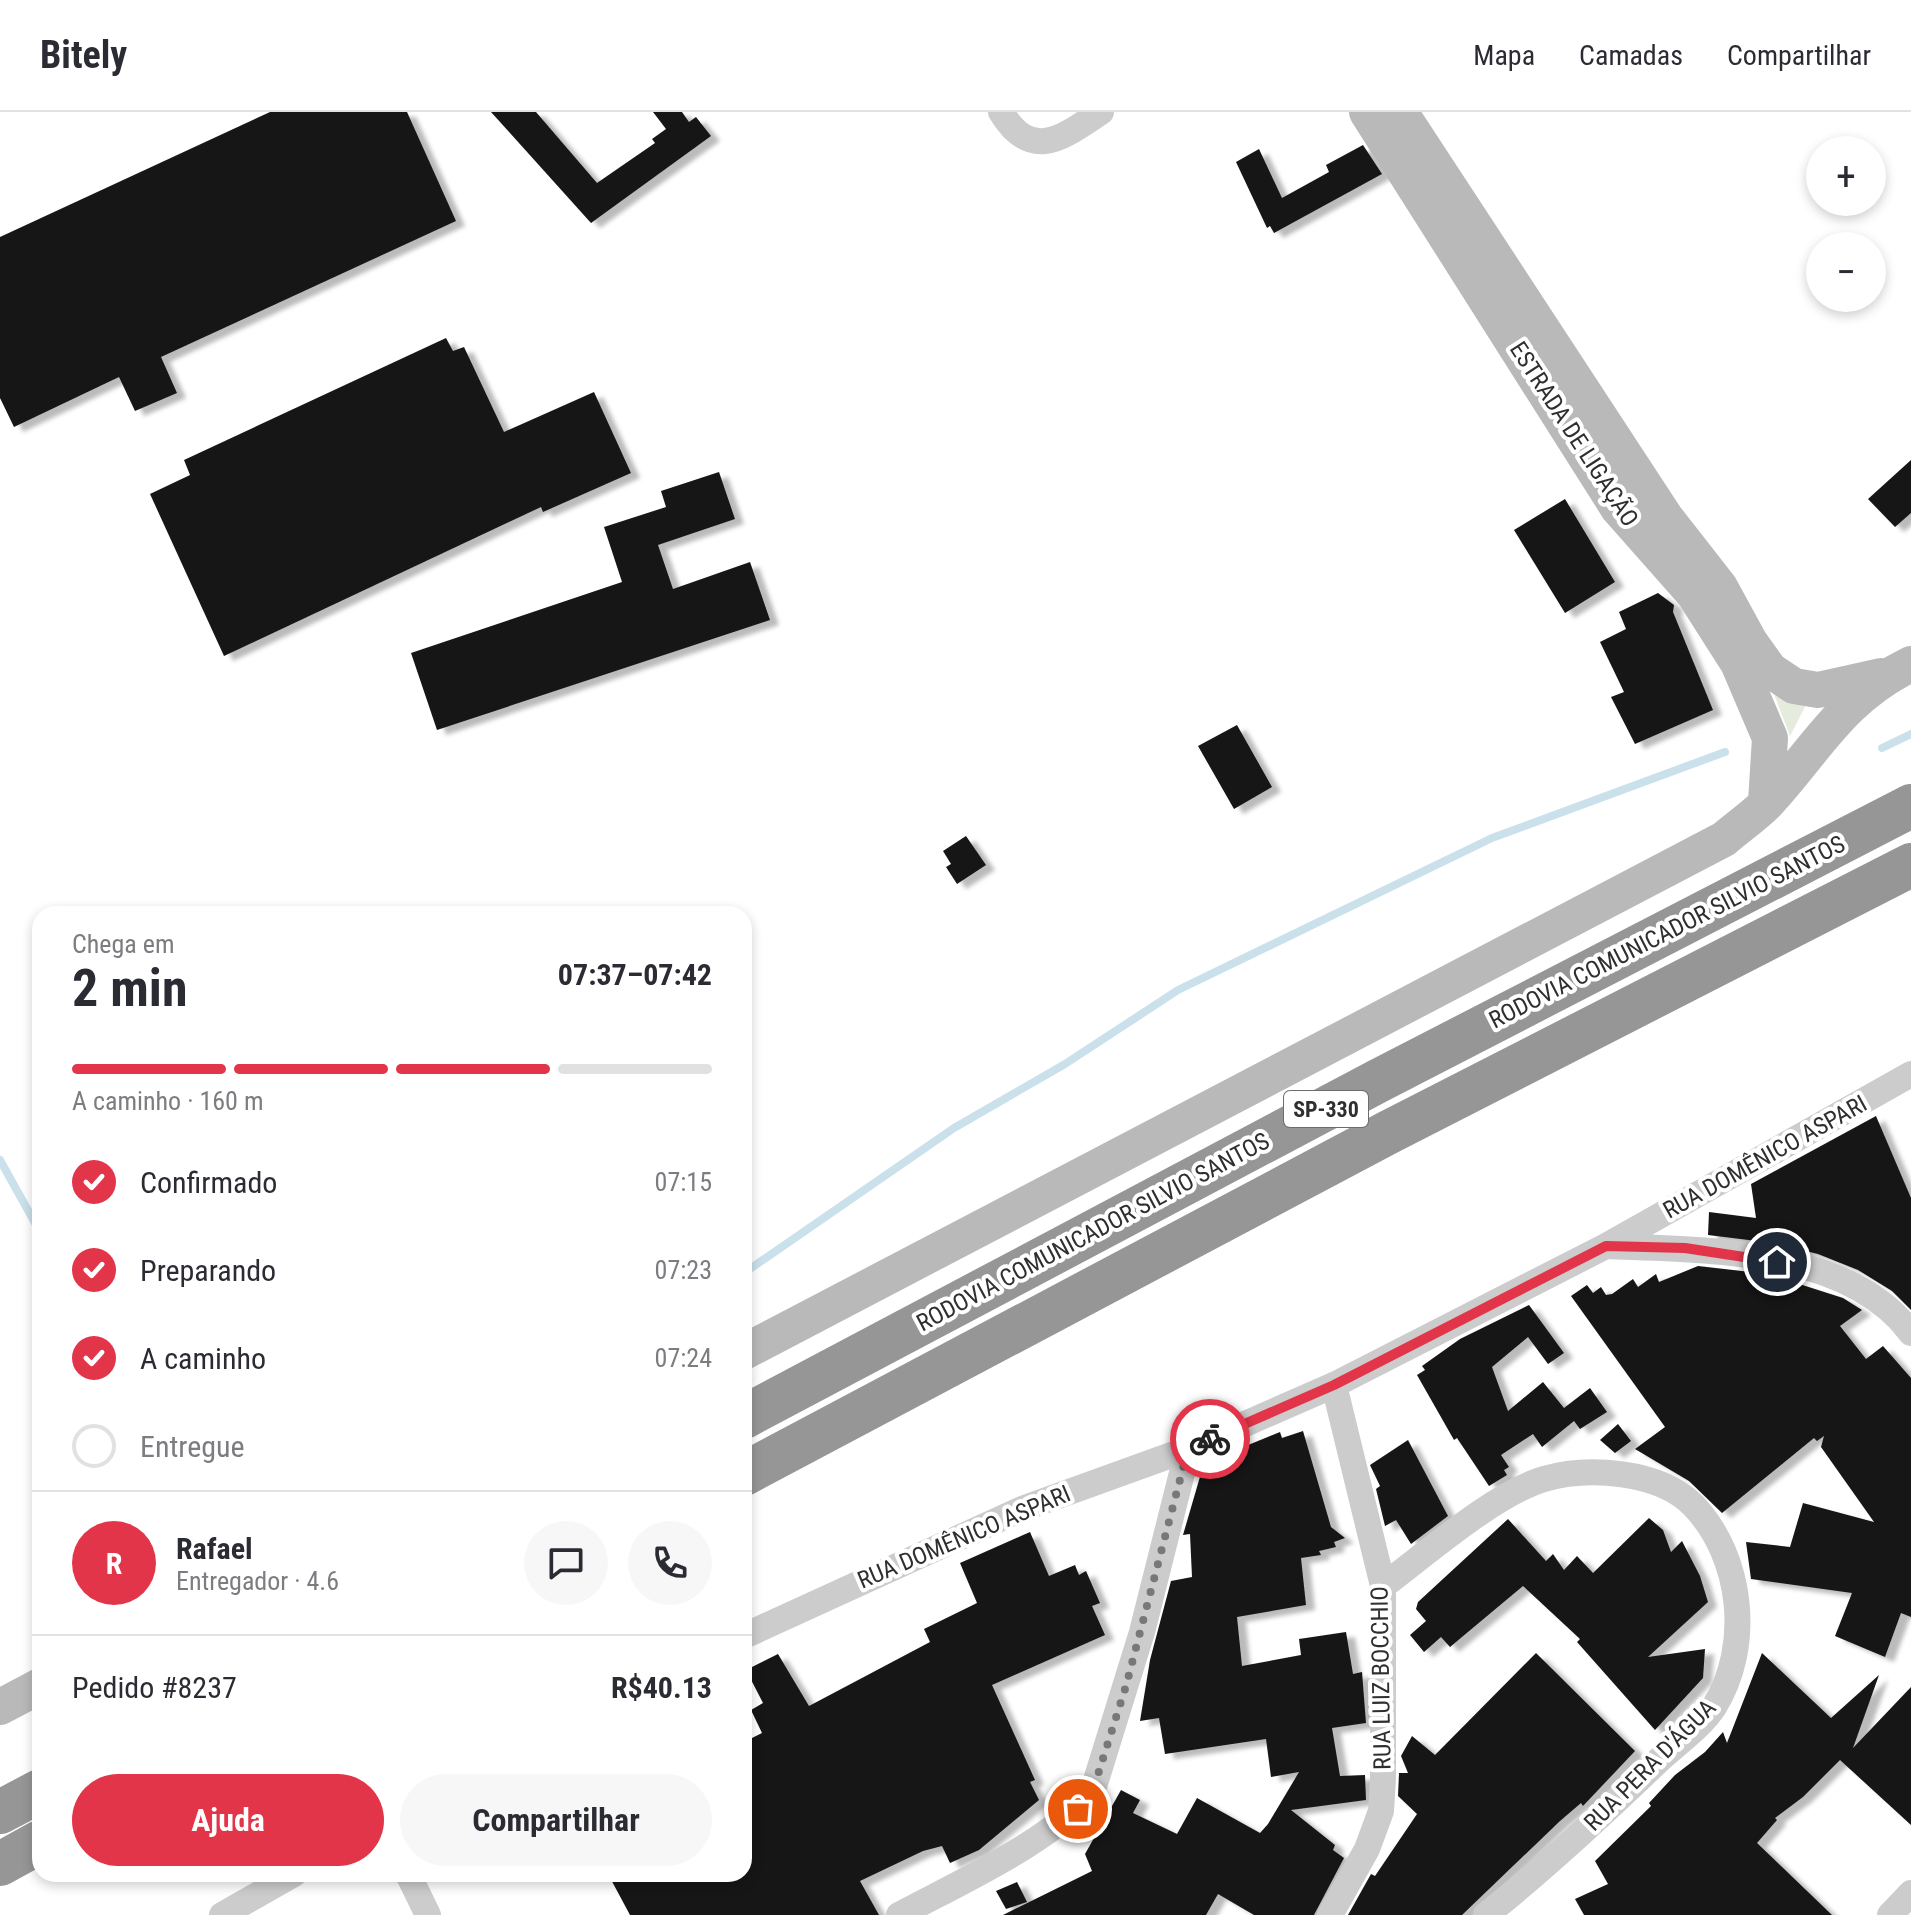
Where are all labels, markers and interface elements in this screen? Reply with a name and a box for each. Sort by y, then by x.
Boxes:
text: Bitely [40,33,127,77]
text: Mapa [1473,39,1535,72]
text: Camadas [1579,39,1683,72]
text: Compartilhar [1727,39,1871,72]
map controls [1806,136,1886,312]
button: + [1806,136,1886,216]
button: − [1806,232,1886,312]
street label: ESTRADA DE LIGAÇÃO [1504,336,1644,532]
street label: RODOVIA COMUNICADOR SILVIO SANTOS [1484,830,1850,1034]
text: Chega em [72,929,175,959]
text: 07:37–07:42 [558,957,712,992]
text: 2 min [72,958,188,1019]
text: A caminho · 160 m [72,1086,263,1116]
street label: RUA DOMÊNICO ASPARI [1658,1089,1872,1225]
road number: SP-330 [1284,1091,1368,1127]
street label: RODOVIA COMUNICADOR SILVIO SANTOS [912,1127,1274,1337]
icon: check [72,1160,116,1204]
text: Confirmado [140,1165,277,1200]
text: 07:15 [655,1167,712,1197]
pin [1743,1228,1811,1296]
icon: home [1755,1240,1799,1284]
icon: check [72,1248,116,1292]
text: Preparando [140,1253,276,1288]
text: 07:23 [655,1255,712,1285]
icon: check [72,1336,116,1380]
text: A caminho [140,1341,266,1376]
text: 07:24 [655,1343,712,1373]
courier [1170,1399,1250,1479]
icon: bike [1188,1417,1232,1461]
text: Entregue [140,1429,245,1464]
street label: RUA DOMÊNICO ASPARI [853,1479,1075,1595]
button: chat [524,1521,608,1605]
button: phone [628,1521,712,1605]
text: Rafael [176,1531,253,1566]
text: R [106,1546,122,1581]
text: Entregador · 4.6 [176,1566,339,1596]
street label: RUA LUIZ BOCCHIO [1365,1586,1397,1770]
text: Pedido #8237 [72,1670,237,1705]
text: R$40.13 [611,1670,712,1705]
street label: RUA PERA D'ÁGUA [1579,1693,1722,1836]
button: Ajuda [72,1774,384,1866]
button: Compartilhar [400,1774,712,1866]
pin [1044,1775,1112,1843]
icon: bag [1056,1787,1100,1831]

